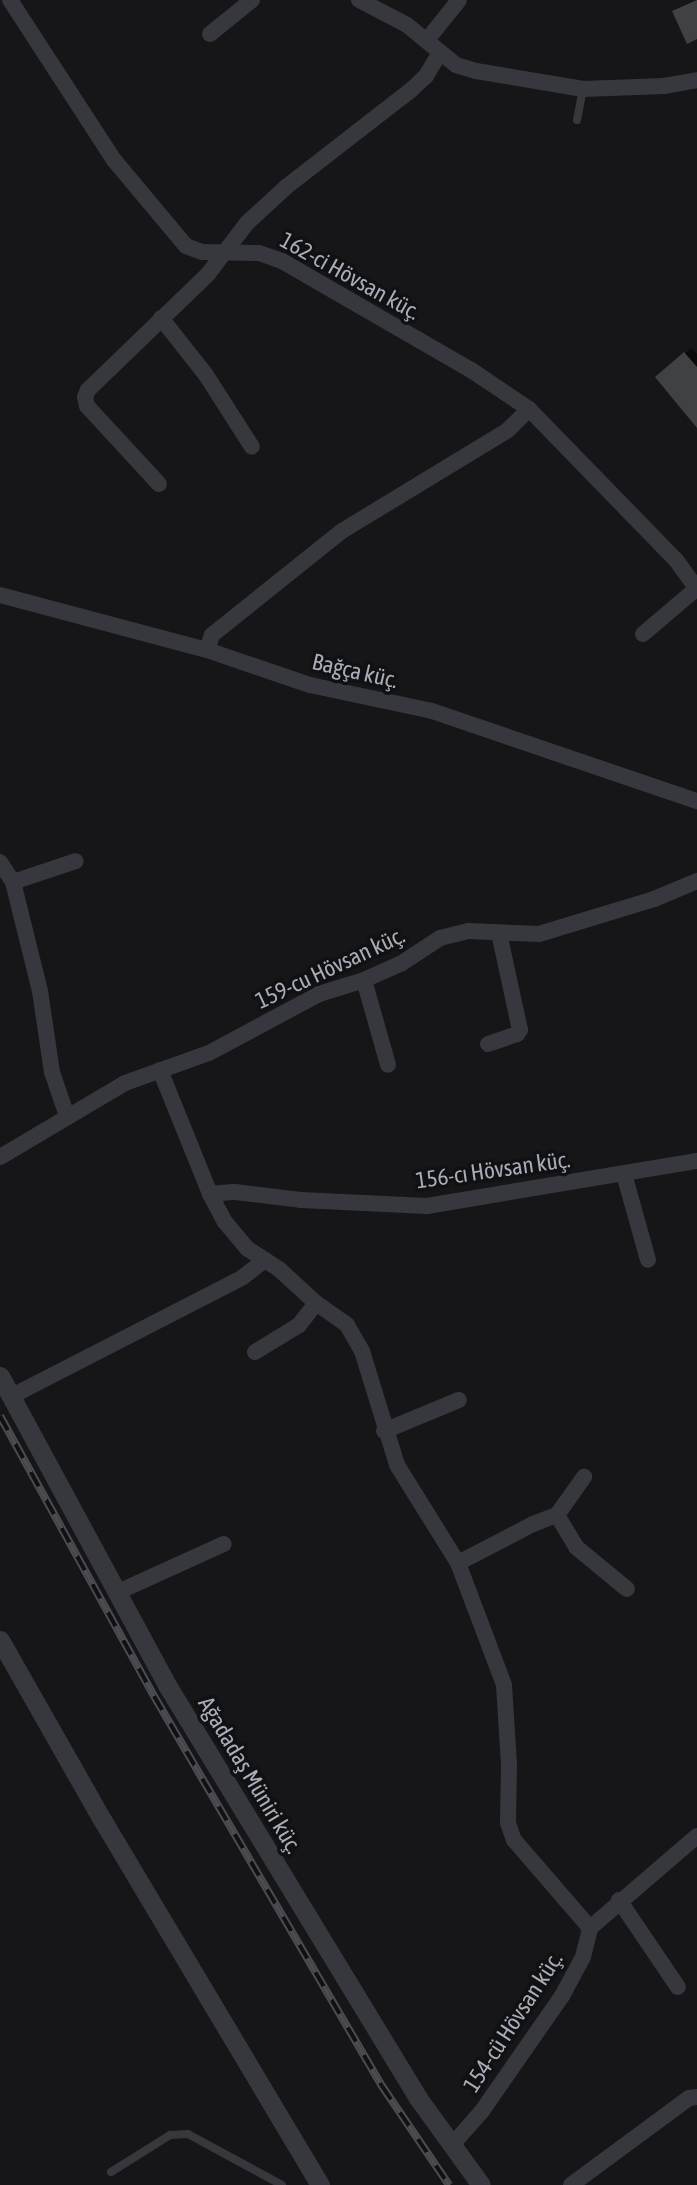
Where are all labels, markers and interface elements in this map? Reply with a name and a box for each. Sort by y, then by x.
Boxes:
street label: 162-ci Hövsan küç. [275,226,425,326]
street label: Bağça küç. [309,648,401,694]
street label: 159-cu Hövsan küç. [251,921,409,1015]
street label: 156-cı Hövsan küç. [414,1146,572,1194]
street label: Ağadadaş Müniri küç. [192,1692,308,1858]
street label: 154-cü Hövsan küç. [457,1947,569,2097]

